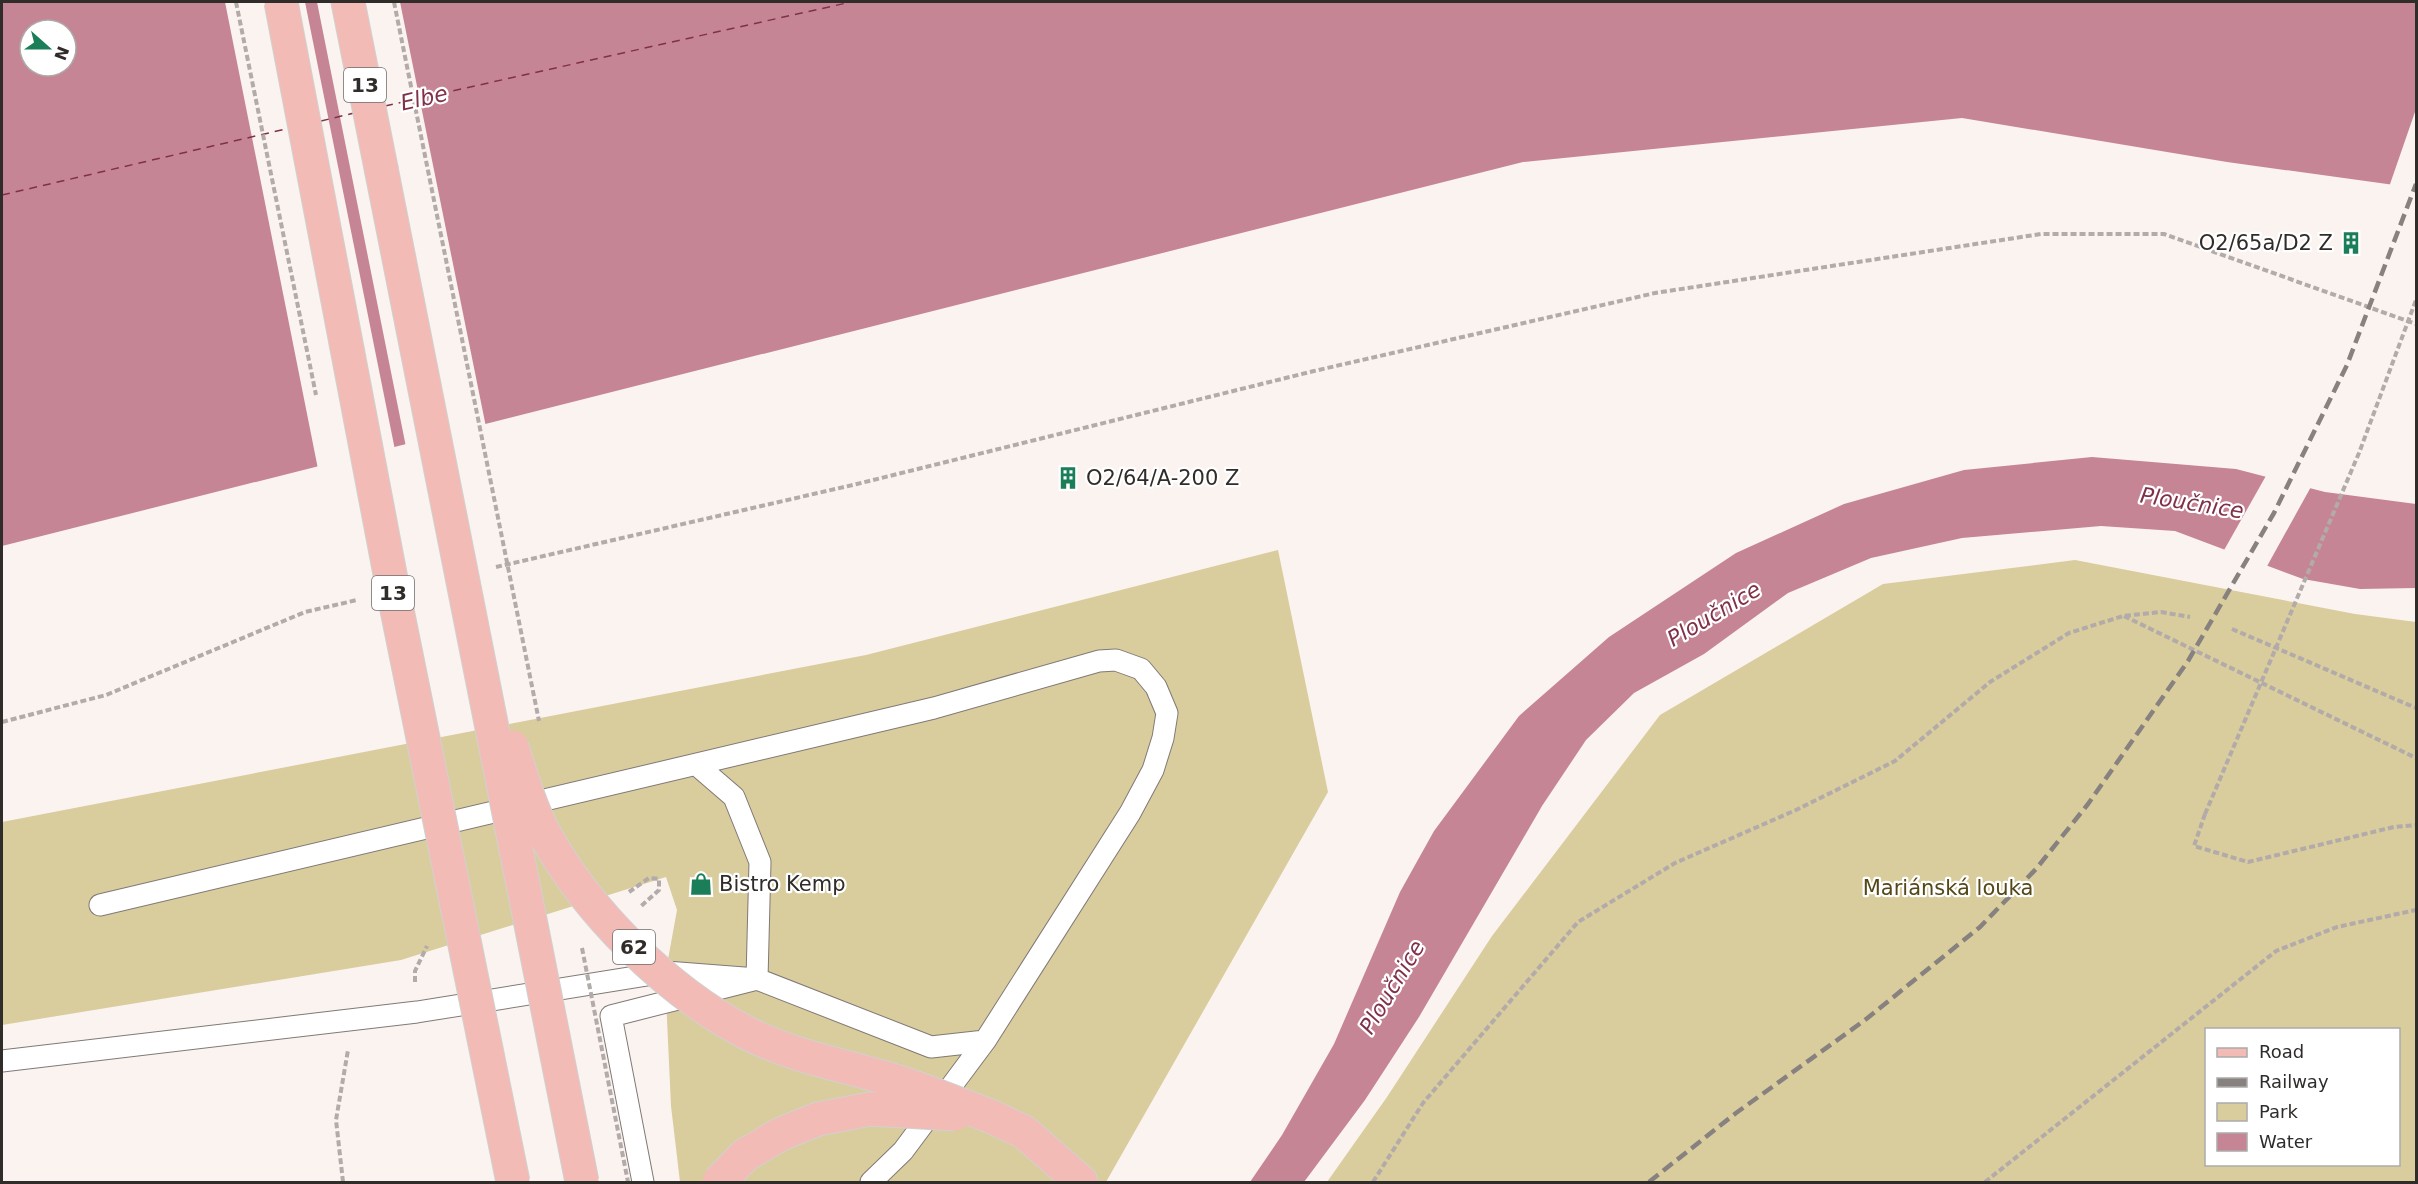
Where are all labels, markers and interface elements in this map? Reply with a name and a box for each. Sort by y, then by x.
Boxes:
north arrow [18,18,78,78]
text: N [50,44,73,63]
road number: 13 [344,68,386,102]
water label: Elbe [398,80,450,116]
building icon: O2/65a/D2 Z [2338,230,2364,256]
place label: O2/65a/D2 Z [2199,231,2333,255]
building icon: O2/64/A-200 Z [1055,465,1081,491]
place label: O2/64/A-200 Z [1086,466,1239,490]
water label: Ploučnice [2138,482,2246,524]
road number: 13 [372,576,414,610]
water label: Ploučnice [1663,576,1765,652]
shop icon: Bistro Kemp [688,871,714,897]
place label: Bistro Kemp [719,872,846,896]
park label: Mariánská louka [1863,876,2033,900]
road number: 62 [613,930,655,964]
water label: Ploučnice [1354,936,1430,1038]
legend [2205,1028,2400,1166]
text: Road [2259,1041,2304,1062]
text: Railway [2259,1071,2329,1092]
text: Park [2259,1101,2298,1122]
text: Water [2259,1131,2313,1152]

